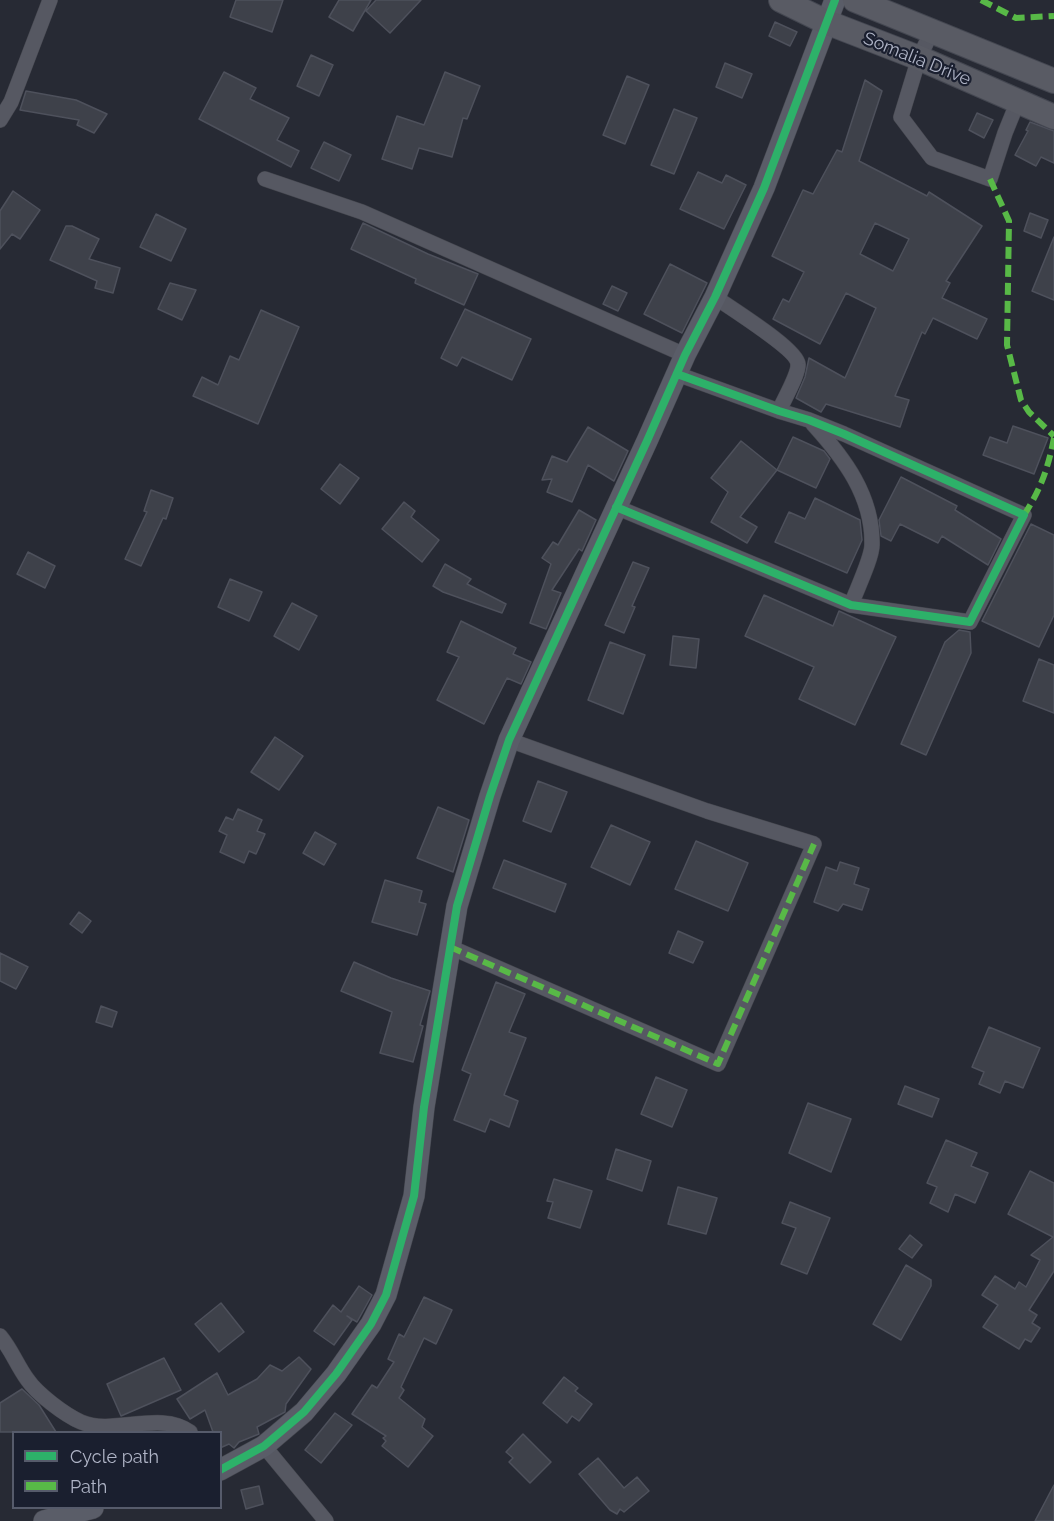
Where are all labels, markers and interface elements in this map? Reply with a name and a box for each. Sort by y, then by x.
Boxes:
street label: Somalia Drive [860,28,974,90]
legend [12,1431,222,1509]
text: Cycle path [70,1446,159,1467]
text: Path [70,1476,107,1497]

